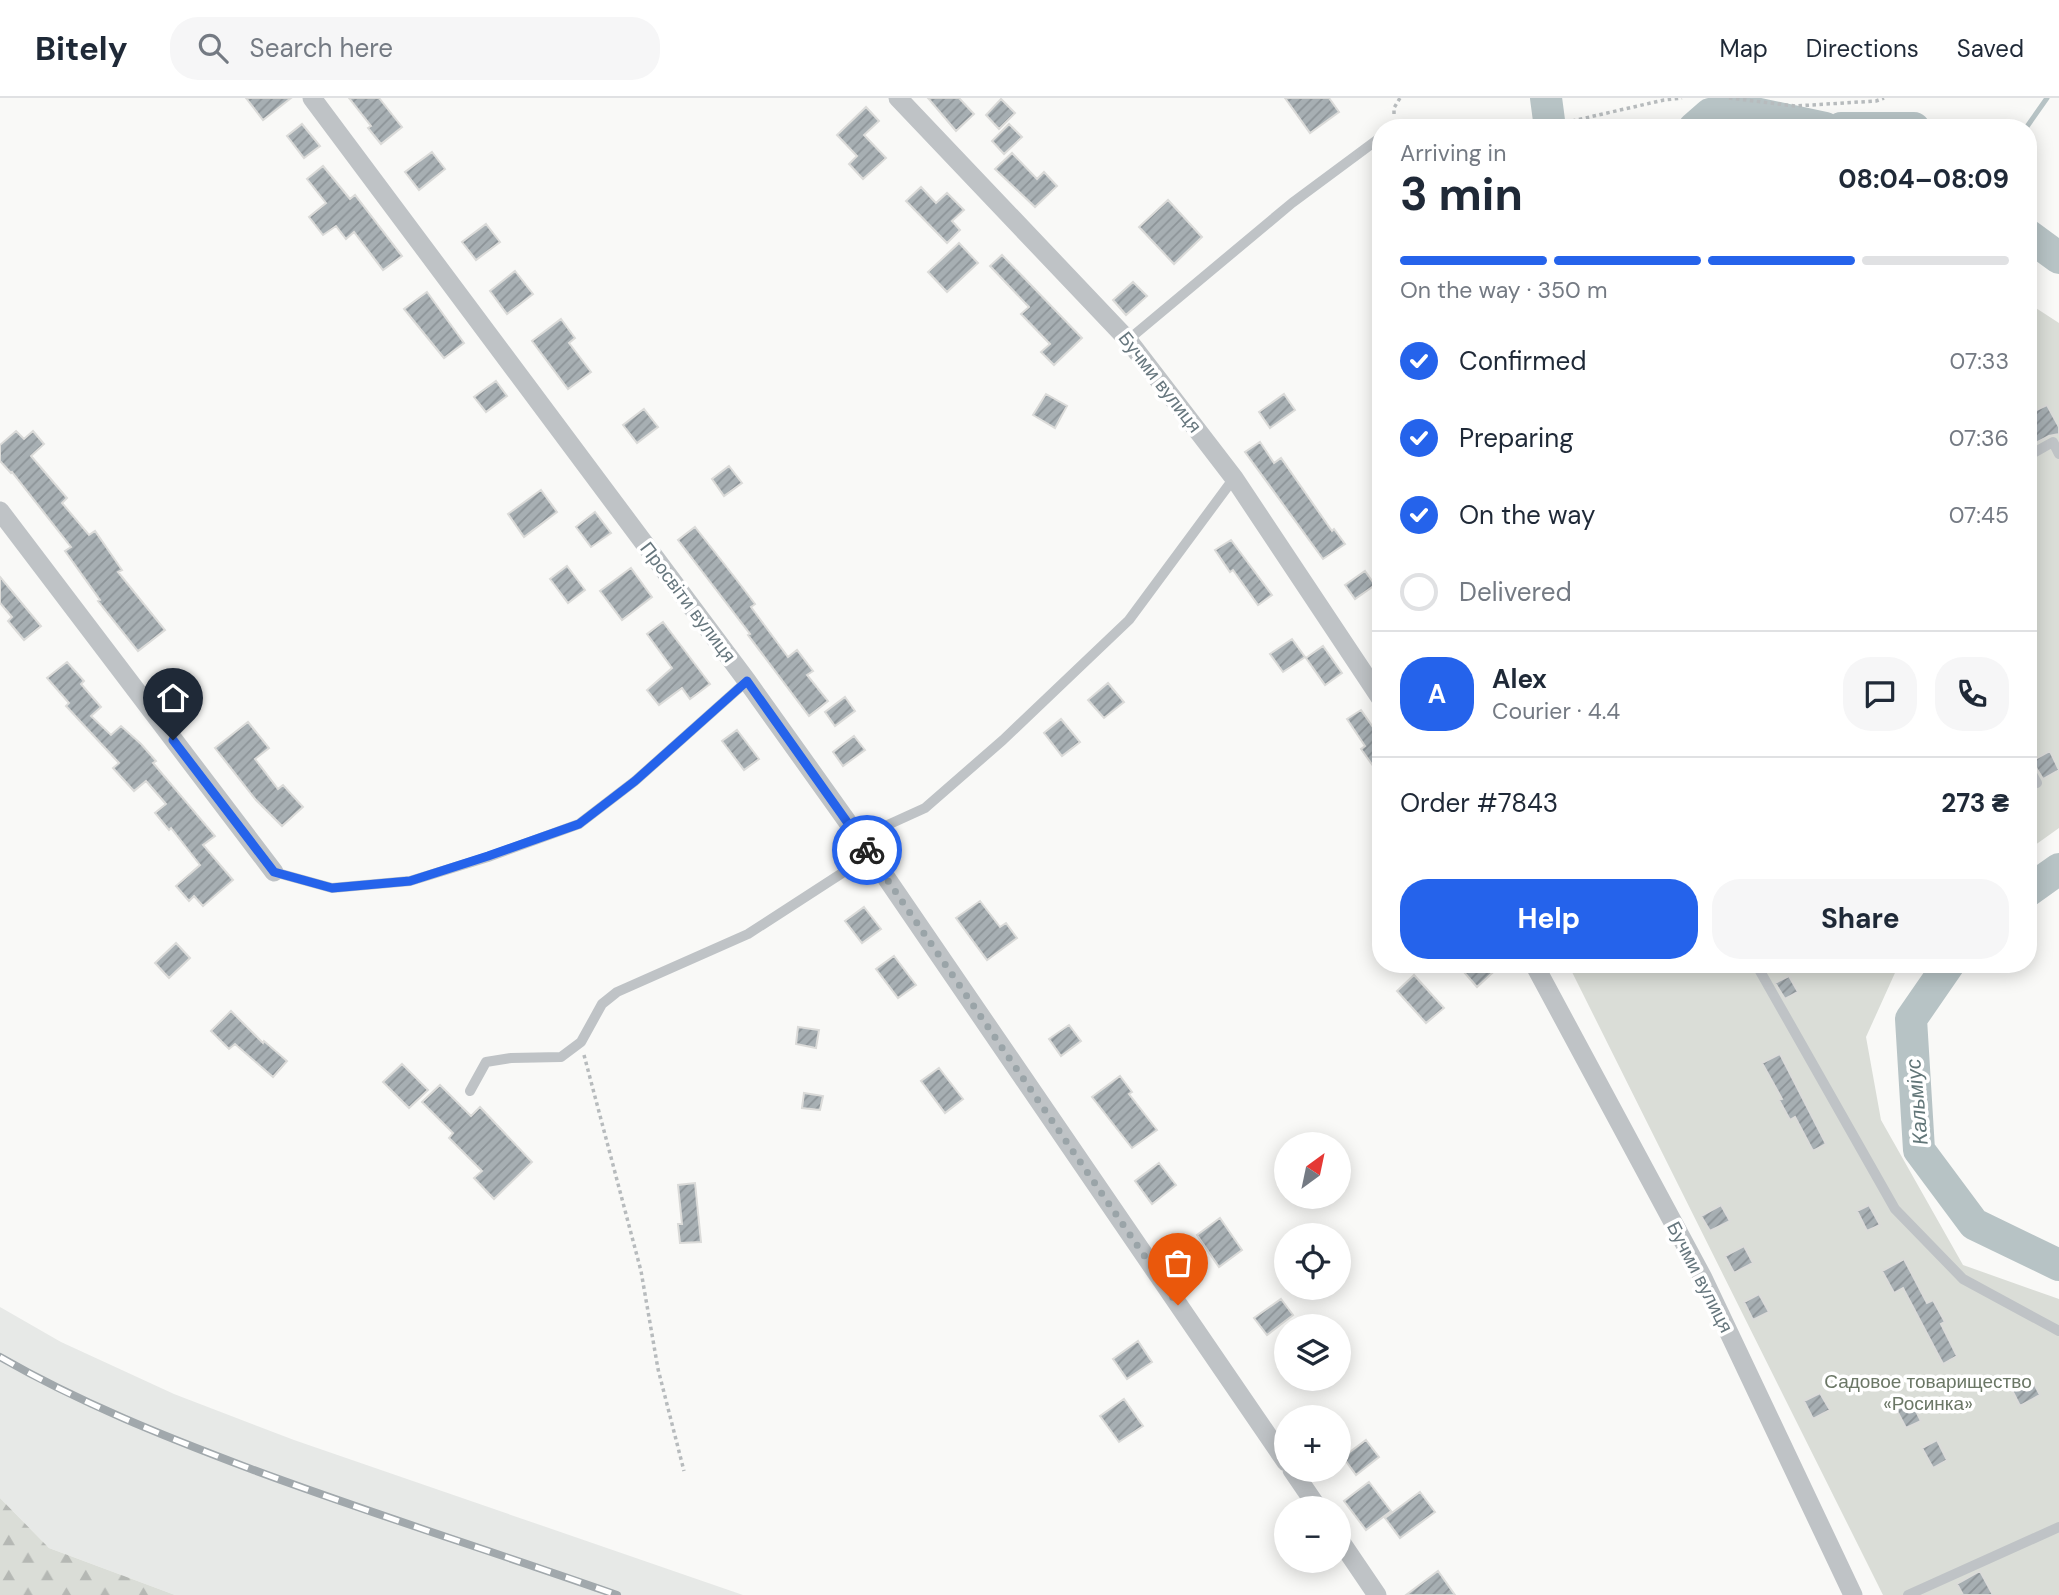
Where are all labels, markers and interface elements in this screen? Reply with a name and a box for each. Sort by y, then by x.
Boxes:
search box [170,17,660,80]
text: Bitely [35,27,128,70]
icon: search [194,29,232,67]
text: Search here [250,31,393,65]
text: Map [1720,33,1768,64]
text: Directions [1806,33,1919,64]
text: Saved [1957,33,2024,64]
text: Arriving in [1400,138,1506,168]
text: 08:04–08:09 [1838,162,2009,196]
text: 3 min [1400,164,1523,224]
text: On the way · 350 m [1400,275,1607,305]
street label: Бучми вулиця [1113,326,1207,438]
icon: check [1400,342,1438,380]
text: Confirmed [1459,344,1586,378]
text: 07:33 [1949,346,2009,376]
icon: check [1400,419,1438,457]
text: Preparing [1459,421,1574,455]
text: 07:36 [1949,423,2009,453]
icon: check [1400,496,1438,534]
text: On the way [1459,498,1595,532]
text: 07:45 [1949,500,2009,530]
street label: Просвіти вулиця [635,537,741,667]
text: Delivered [1459,575,1572,609]
button: chat [1843,657,1917,731]
button: phone [1935,657,2009,731]
text: Alex [1492,662,1547,696]
pin [143,668,203,740]
text: A [1428,677,1446,711]
icon: home [154,679,192,717]
text: Courier · 4.4 [1492,696,1620,726]
text: Order #7843 [1400,786,1558,820]
text: 273 ₴ [1941,786,2009,820]
courier [832,815,902,885]
icon: bike [848,831,886,869]
button: Help [1400,879,1698,959]
button: Share [1712,879,2009,959]
water label: Кальміус [1899,1057,1935,1146]
north arrow [1274,1132,1351,1209]
map controls [1274,1132,1351,1573]
street label: Бучми вулиця [1661,1217,1739,1337]
button: locate [1274,1223,1351,1300]
pin [1148,1233,1208,1305]
icon: bag [1159,1244,1197,1282]
button: layers [1274,1314,1351,1391]
park label: Садовое товарищество «Росинка» [1824,1369,2032,1416]
button: + [1274,1405,1351,1482]
button: − [1274,1496,1351,1573]

